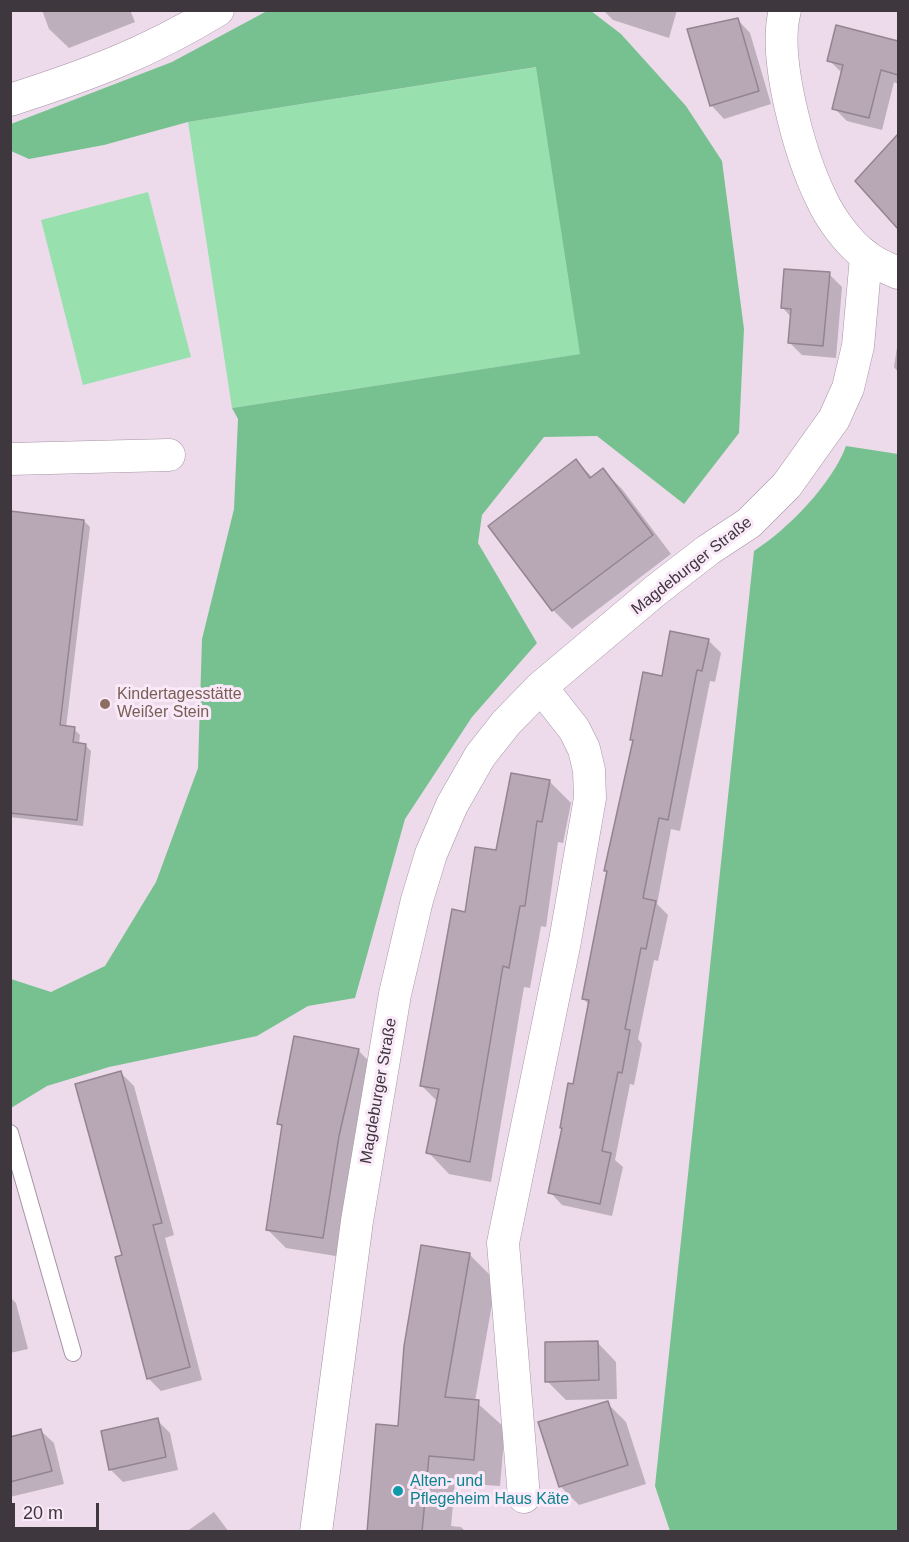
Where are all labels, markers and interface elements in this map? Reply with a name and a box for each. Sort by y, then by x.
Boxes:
street label: Magdeburger Straße [628,513,756,619]
place label: Kindertagesstätte Weißer Stein [117,685,242,723]
marker: Kindertagesstätte Weißer Stein [98,697,112,711]
street label: Magdeburger Straße [357,1017,401,1165]
place label: Alten- und Pflegeheim Haus Käte [410,1472,569,1510]
marker: Alten- und Pflegeheim Haus Käte [391,1484,405,1498]
scale bar [15,1491,102,1529]
text: 20 m [23,1503,63,1523]

